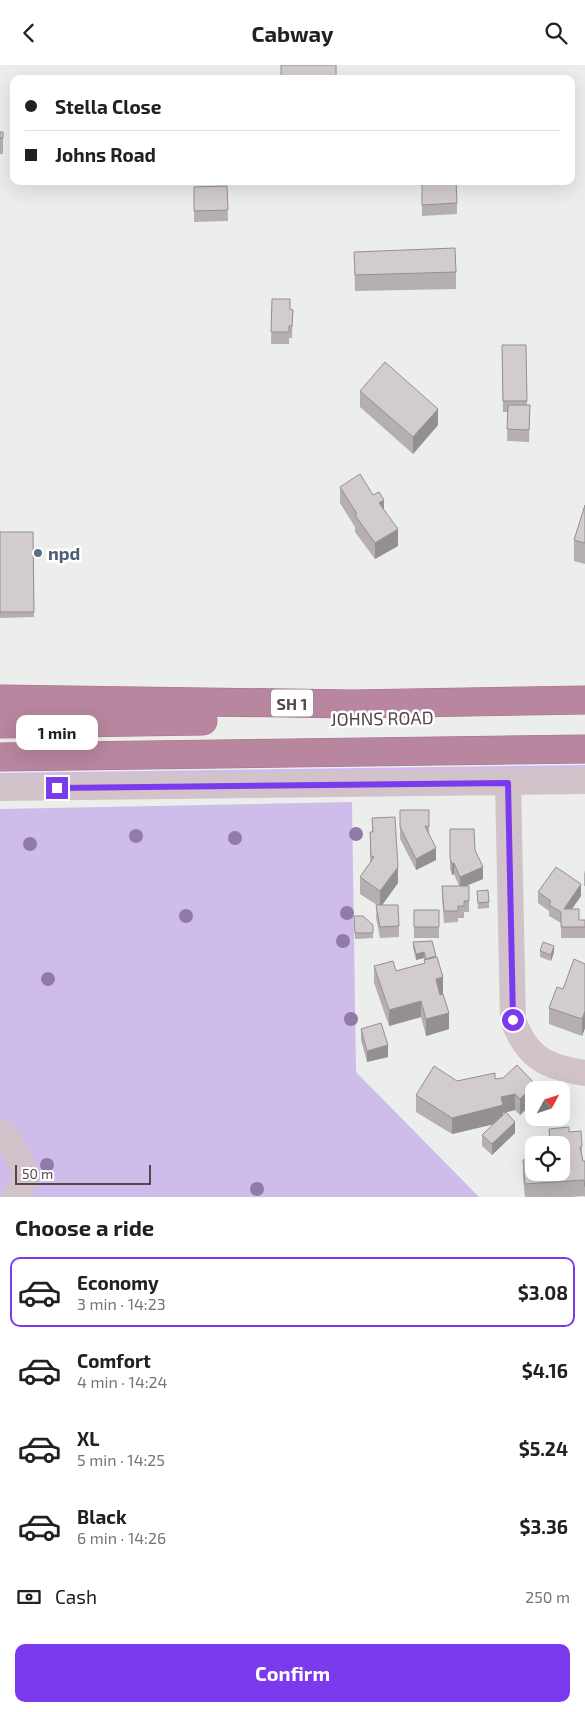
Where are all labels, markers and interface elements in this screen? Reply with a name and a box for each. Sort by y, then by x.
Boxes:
icon: back [15,19,43,47]
icon: search [542,19,570,47]
text: Cabway [252,20,333,46]
text: Stella Close [55,95,161,118]
text: Johns Road [55,143,156,166]
place label: npd [48,542,80,564]
marker: npd [32,547,44,559]
road number: SH 1 [271,689,313,716]
street label: JOHNS ROAD [330,706,434,730]
callout: 1 min [16,715,98,751]
text: 1 min [38,723,76,742]
route end [46,777,68,799]
route start [502,1009,524,1031]
north arrow [525,1081,570,1126]
map controls [525,1081,570,1181]
button: locate [525,1136,570,1181]
scale bar [15,1162,151,1185]
text: 50 m [22,1165,53,1182]
text: Choose a ride [15,1214,154,1240]
icon: car [17,1270,62,1315]
text: Economy [77,1271,159,1294]
text: $3.08 [518,1281,568,1304]
text: 3 min · 14:23 [77,1294,166,1313]
icon: car [17,1348,62,1393]
text: Comfort [77,1349,151,1372]
text: $4.16 [522,1359,568,1382]
text: 4 min · 14:24 [77,1372,167,1391]
icon: car [17,1426,62,1471]
text: XL [77,1427,99,1450]
text: $5.24 [519,1437,568,1460]
text: 5 min · 14:25 [77,1450,165,1469]
icon: car [17,1504,62,1549]
text: Black [77,1505,127,1528]
text: $3.36 [520,1515,568,1538]
text: 6 min · 14:26 [77,1528,166,1547]
icon: cash [15,1583,43,1611]
text: Cash [55,1585,97,1608]
text: 250 m [525,1587,570,1606]
button: Confirm [15,1644,570,1702]

